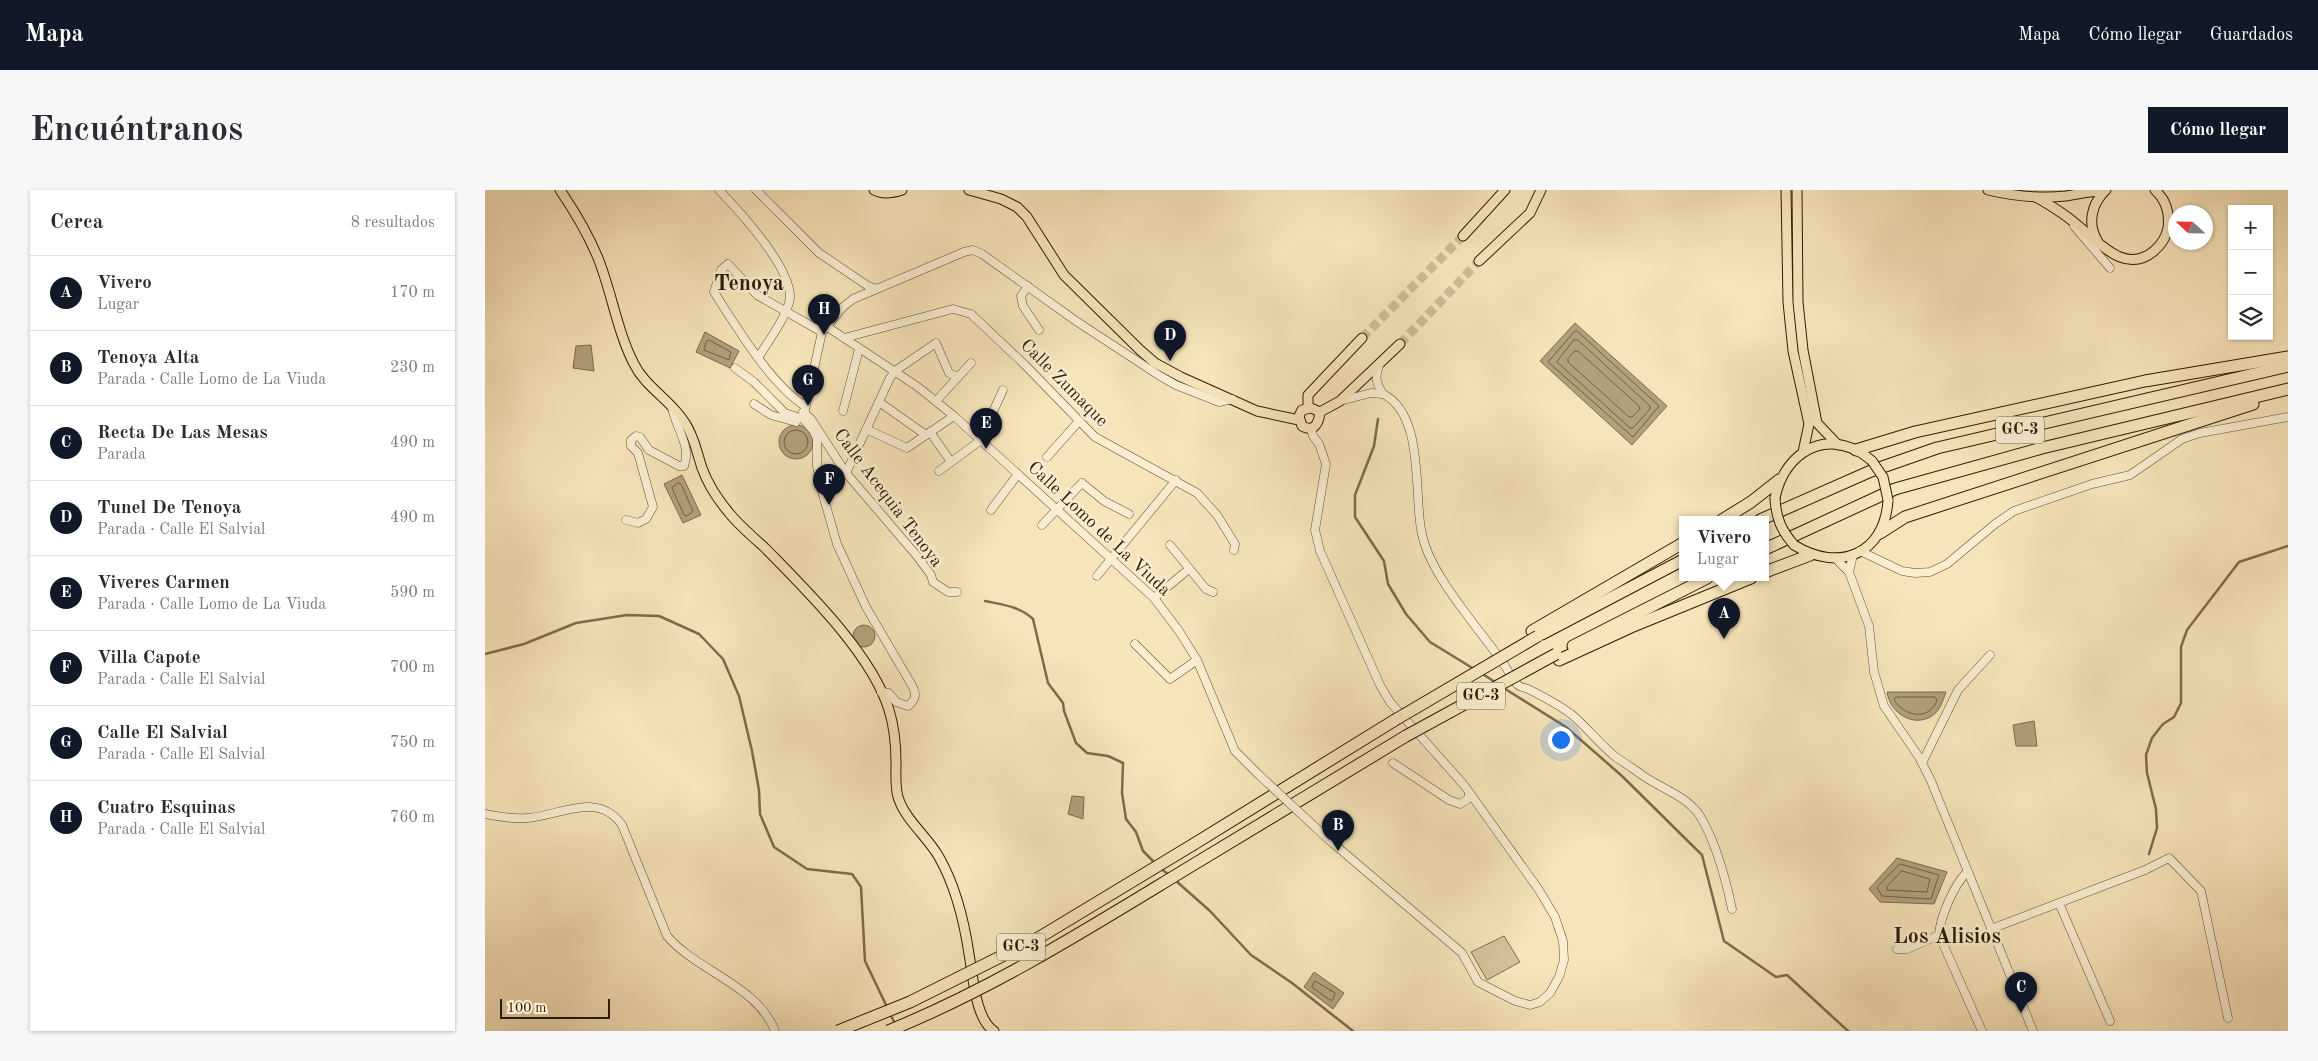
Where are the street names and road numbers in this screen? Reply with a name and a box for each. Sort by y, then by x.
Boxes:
street label: Calle Zumaque [1017,336,1111,430]
road number: GC-3 [1996,416,2044,444]
street label: Calle Acequia Tenoya [830,426,946,570]
street label: Calle Lomo de La Viuda [1024,458,1174,600]
road number: GC-3 [1457,682,1505,710]
road number: GC-3 [997,934,1045,960]

